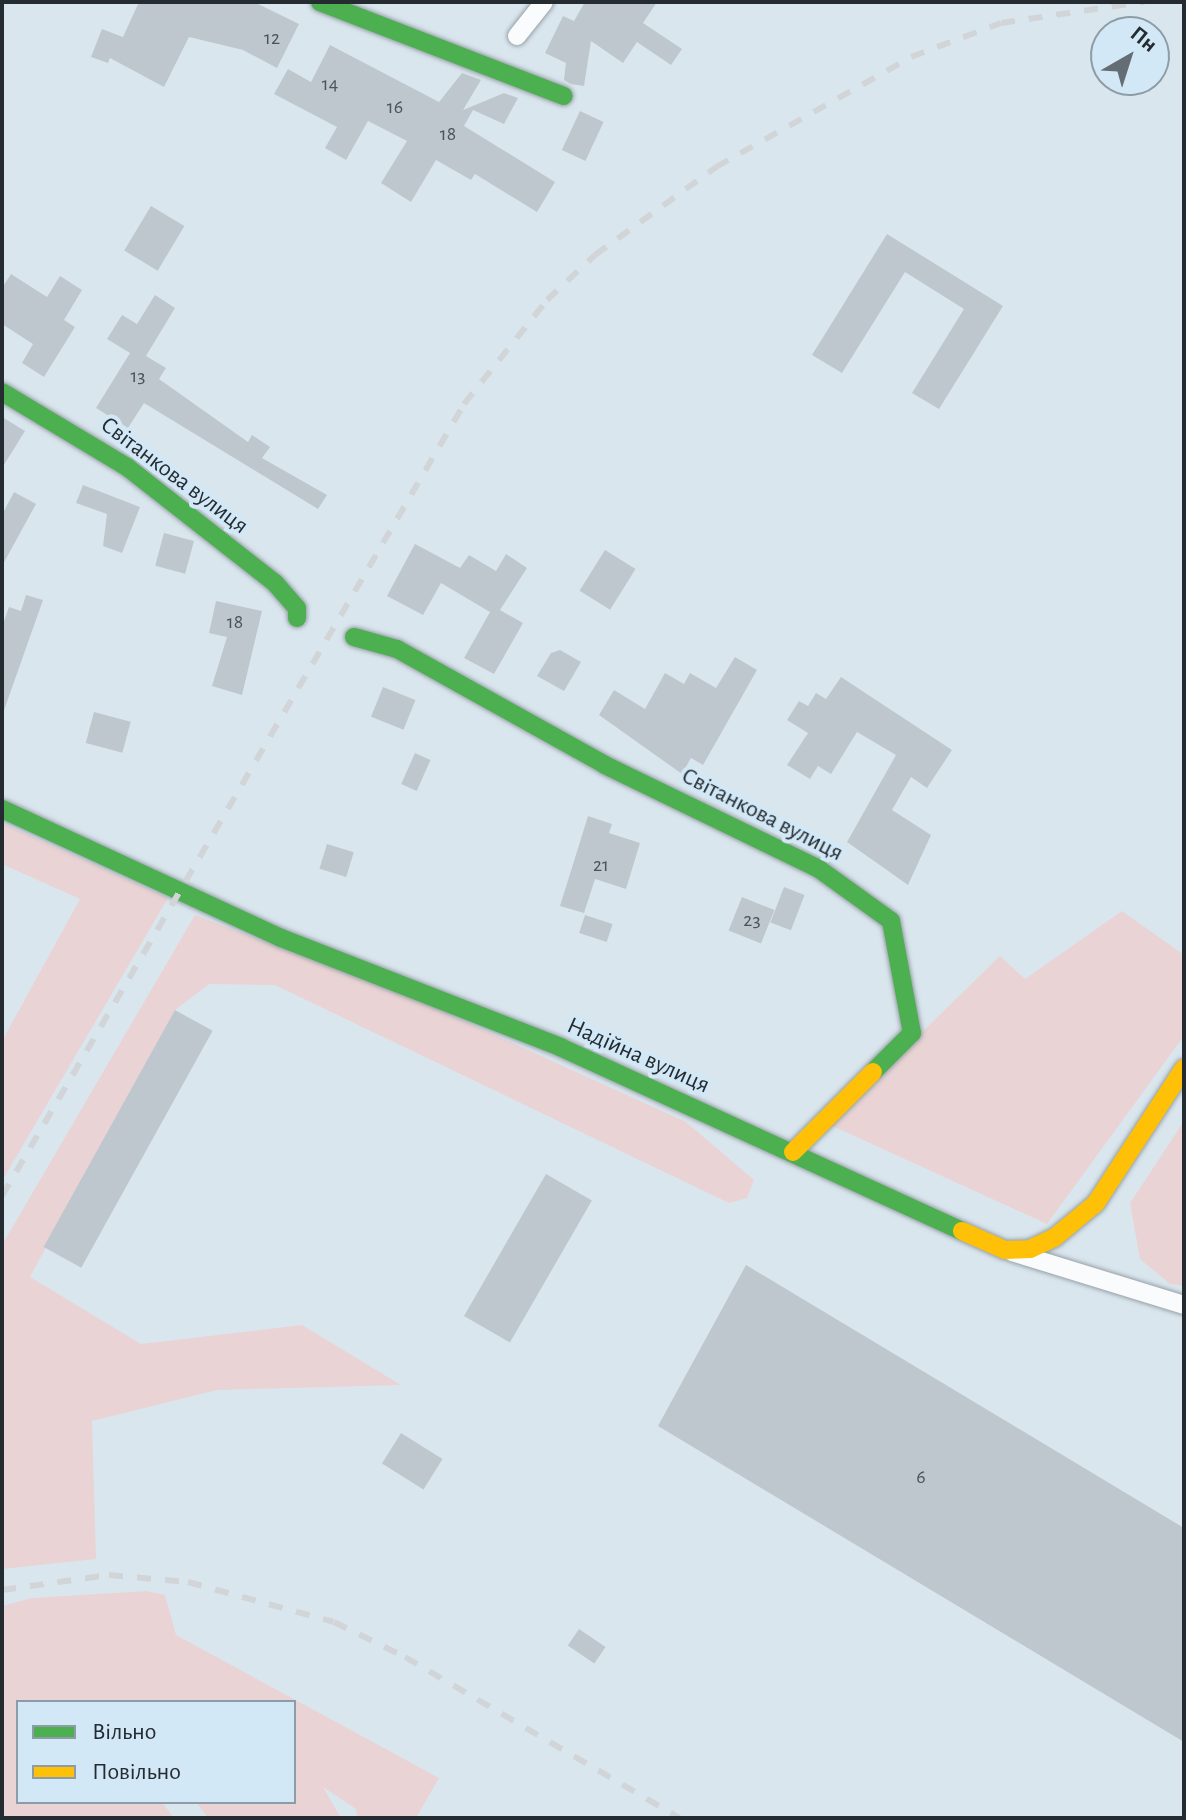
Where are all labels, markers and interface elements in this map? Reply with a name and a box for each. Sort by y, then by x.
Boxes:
north arrow [1090,16,1170,96]
text: Пн [1126,22,1161,56]
house number: 12 [264,26,280,50]
house number: 14 [322,72,338,96]
house number: 16 [387,95,403,119]
house number: 18 [440,122,456,146]
house number: 13 [130,364,146,388]
street label: Світанкова вулиця [94,411,254,541]
house number: 18 [227,610,243,634]
street label: Світанкова вулиця [676,762,848,868]
house number: 21 [593,853,609,877]
house number: 23 [743,908,761,932]
street label: Надійна вулиця [562,1012,714,1100]
house number: 6 [916,1465,926,1489]
legend [16,1700,296,1804]
text: Вільно [92,1720,157,1744]
text: Повільно [92,1760,181,1784]

